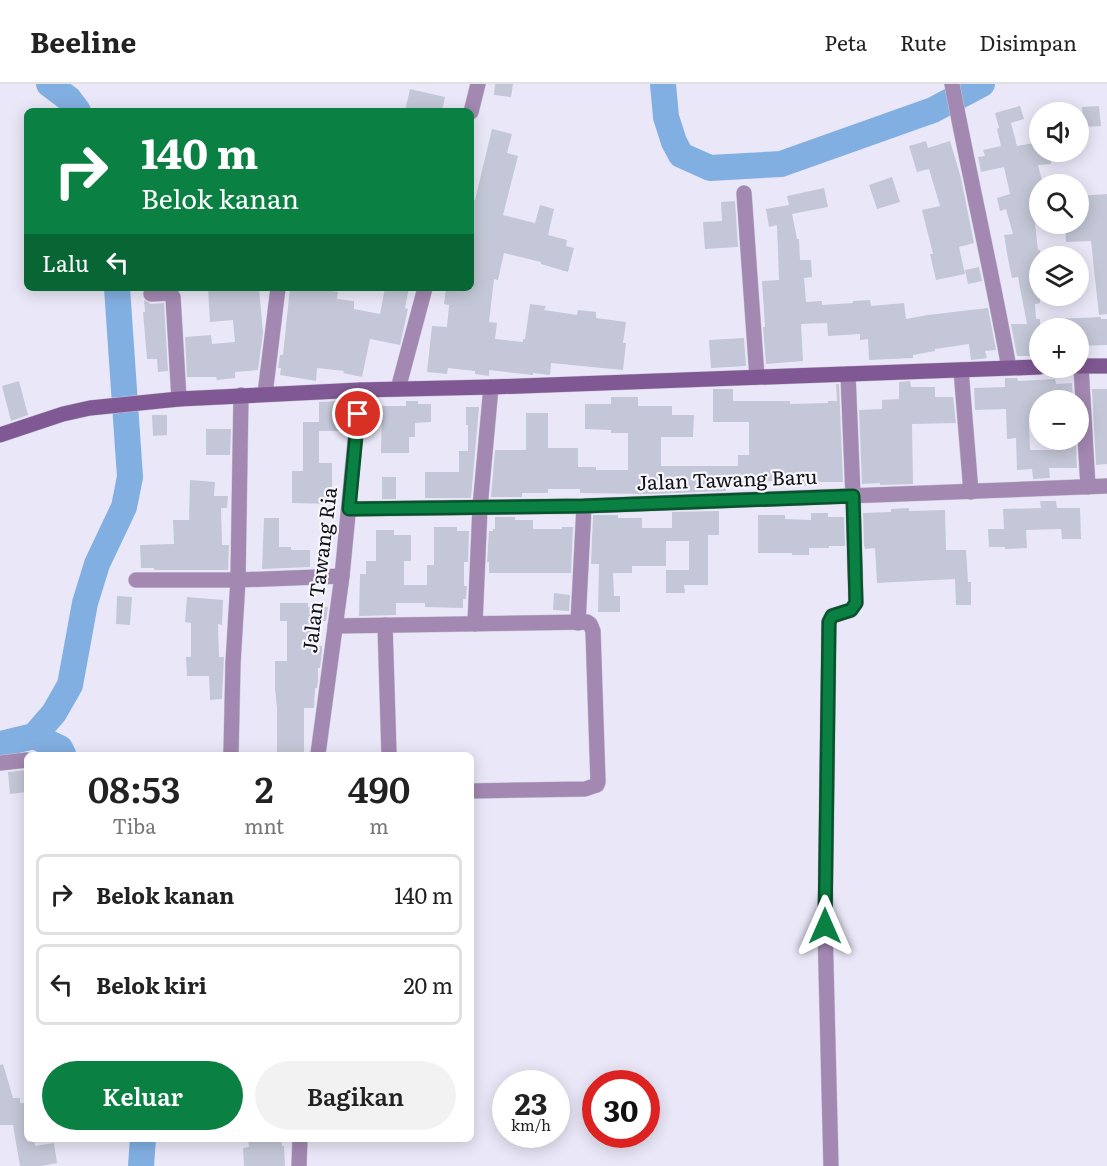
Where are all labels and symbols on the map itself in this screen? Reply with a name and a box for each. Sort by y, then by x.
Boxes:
pin [332,388,383,439]
street label: Jalan Tawang Baru [636,460,818,496]
street label: Jalan Tawang Ria [293,485,343,654]
position arrow [793,894,857,958]
speed limit sign: 30 [582,1070,660,1148]

